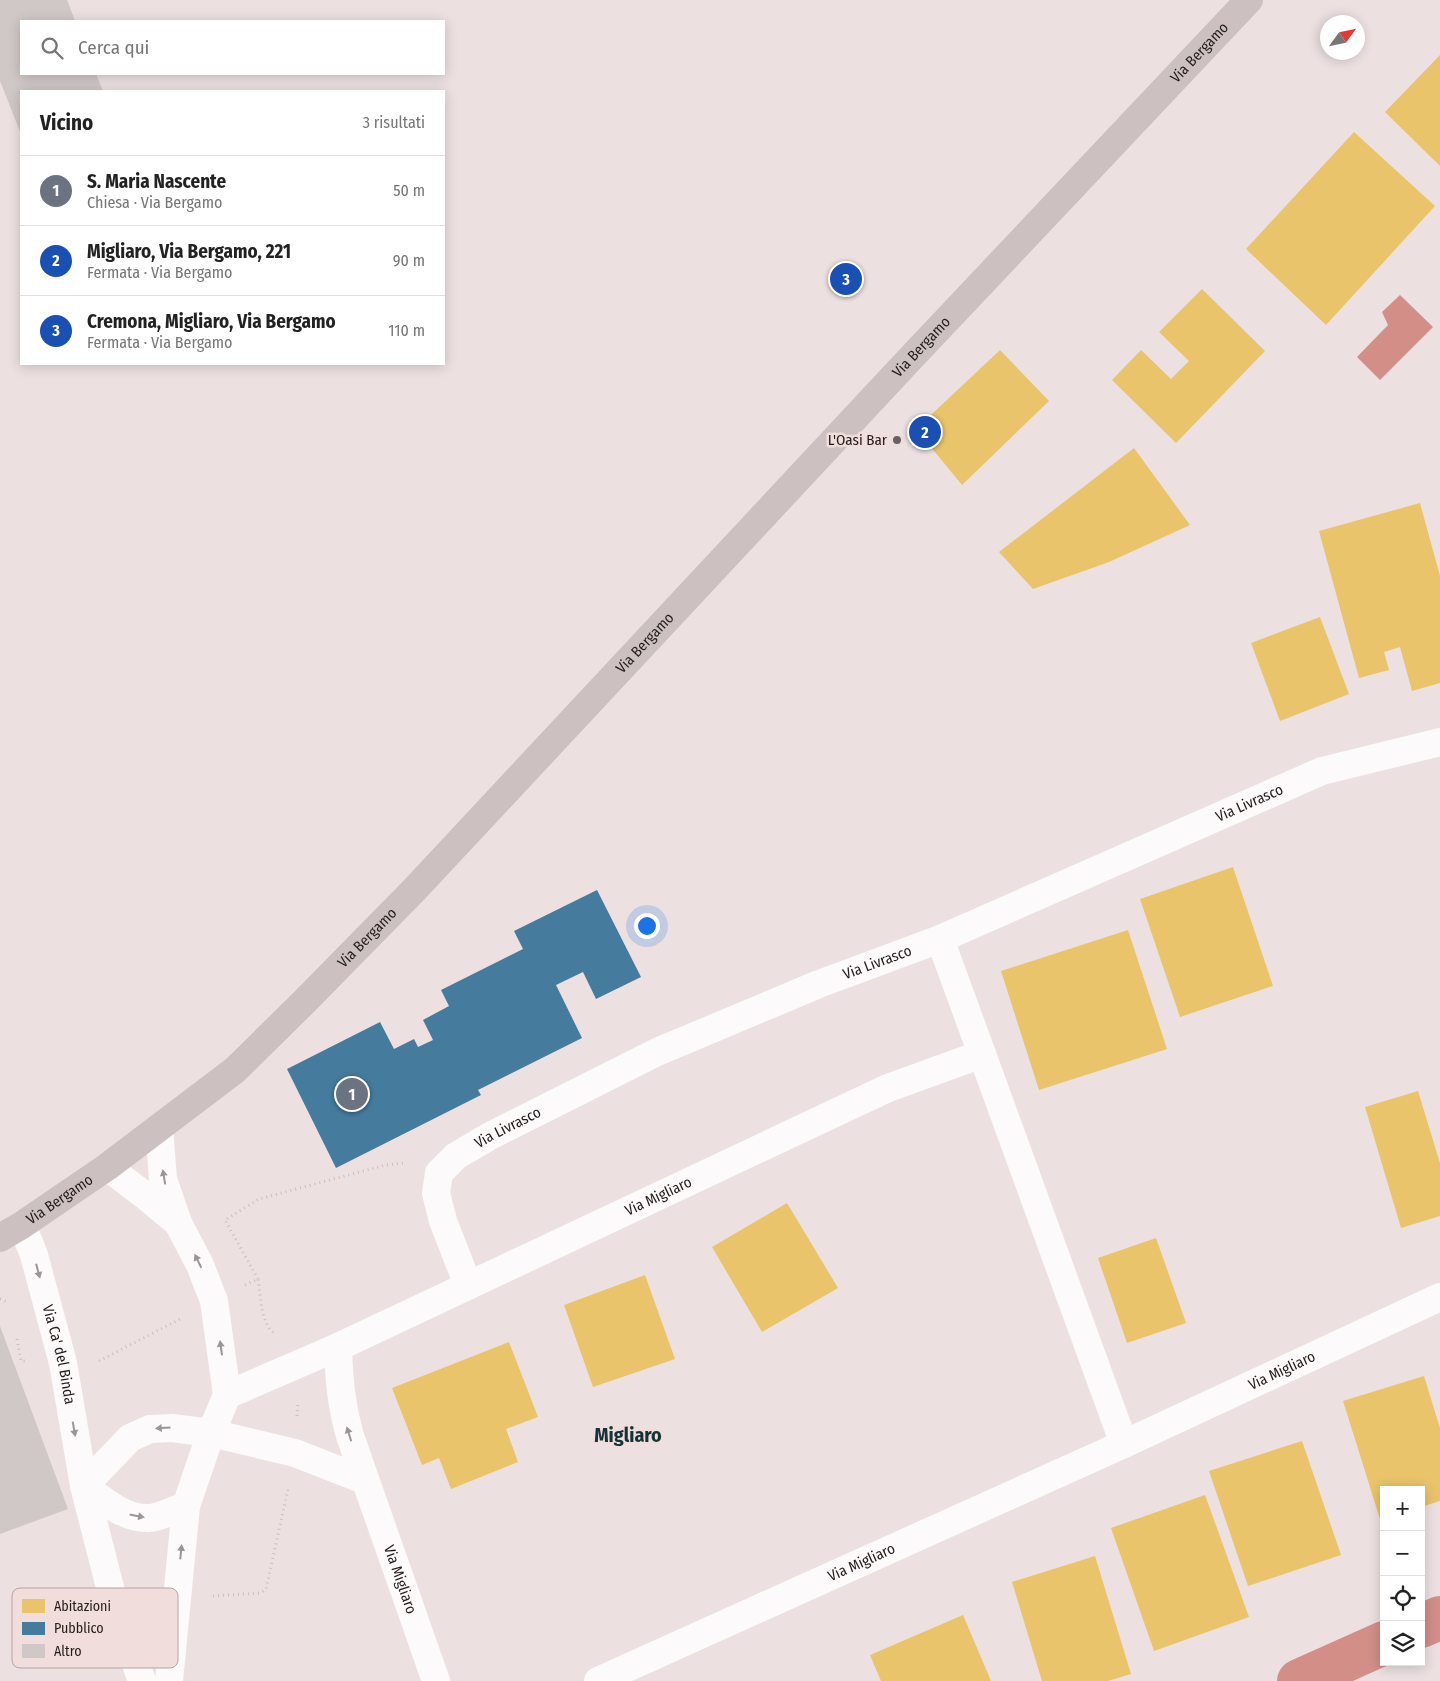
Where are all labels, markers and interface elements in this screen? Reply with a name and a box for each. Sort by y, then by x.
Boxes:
north arrow [1320,15,1365,60]
street label: Via Bergamo [1167,18,1232,87]
search box [20,20,445,75]
icon: search [38,34,66,62]
text: Cerca qui [78,36,149,59]
text: Vicino [40,110,93,136]
text: 3 risultati [363,113,425,132]
text: S. Maria Nascente [87,170,226,193]
text: 1 [53,181,59,200]
text: 50 m [393,181,425,200]
text: Chiesa · Via Bergamo [87,193,222,212]
text: Migliaro, Via Bergamo, 221 [87,240,291,263]
text: 2 [52,251,60,270]
text: 90 m [393,251,425,270]
pin: 3 [830,260,862,298]
text: Fermata · Via Bergamo [87,263,233,282]
text: Cremona, Migliaro, Via Bergamo [87,310,336,333]
street label: Via Bergamo [888,313,954,381]
text: 3 [52,321,60,340]
text: 110 m [388,321,425,340]
text: Fermata · Via Bergamo [87,333,233,352]
pin: 2 [909,413,941,451]
place label: L'Oasi Bar [828,431,888,449]
marker: L'Oasi Bar [891,434,903,446]
street label: Via Bergamo [612,609,678,677]
street label: Via Livrasco [1213,780,1286,826]
street label: Via Bergamo [334,904,400,971]
your location [634,913,660,939]
street label: Via Livrasco [840,941,914,983]
pin: 1 [336,1075,368,1113]
street label: Via Livrasco [471,1103,544,1152]
one-way arrow [160,1168,168,1184]
street label: Via Bergamo [23,1170,96,1228]
street label: Via Migliaro [622,1173,695,1220]
one-way arrow [194,1254,202,1268]
one-way arrow [34,1264,42,1279]
street label: Via Ca' del Binda [39,1303,79,1406]
one-way arrow [217,1340,225,1356]
street label: Via Migliaro [1246,1347,1318,1394]
one-way arrow [71,1421,79,1437]
district label: Migliaro [594,1423,662,1447]
one-way arrow [155,1425,171,1433]
one-way arrow [345,1426,353,1441]
map controls [1380,1486,1425,1666]
button: + [1380,1486,1425,1531]
one-way arrow [129,1512,145,1520]
button: − [1380,1531,1425,1576]
street label: Via Migliaro [825,1539,898,1585]
street label: Via Migliaro [380,1543,421,1616]
one-way arrow [177,1544,185,1560]
button: locate [1380,1576,1425,1621]
legend [12,1588,178,1668]
text: Abitazioni [54,1598,111,1615]
text: Pubblico [54,1620,104,1637]
button: layers [1380,1621,1425,1666]
text: Altro [54,1643,82,1660]

